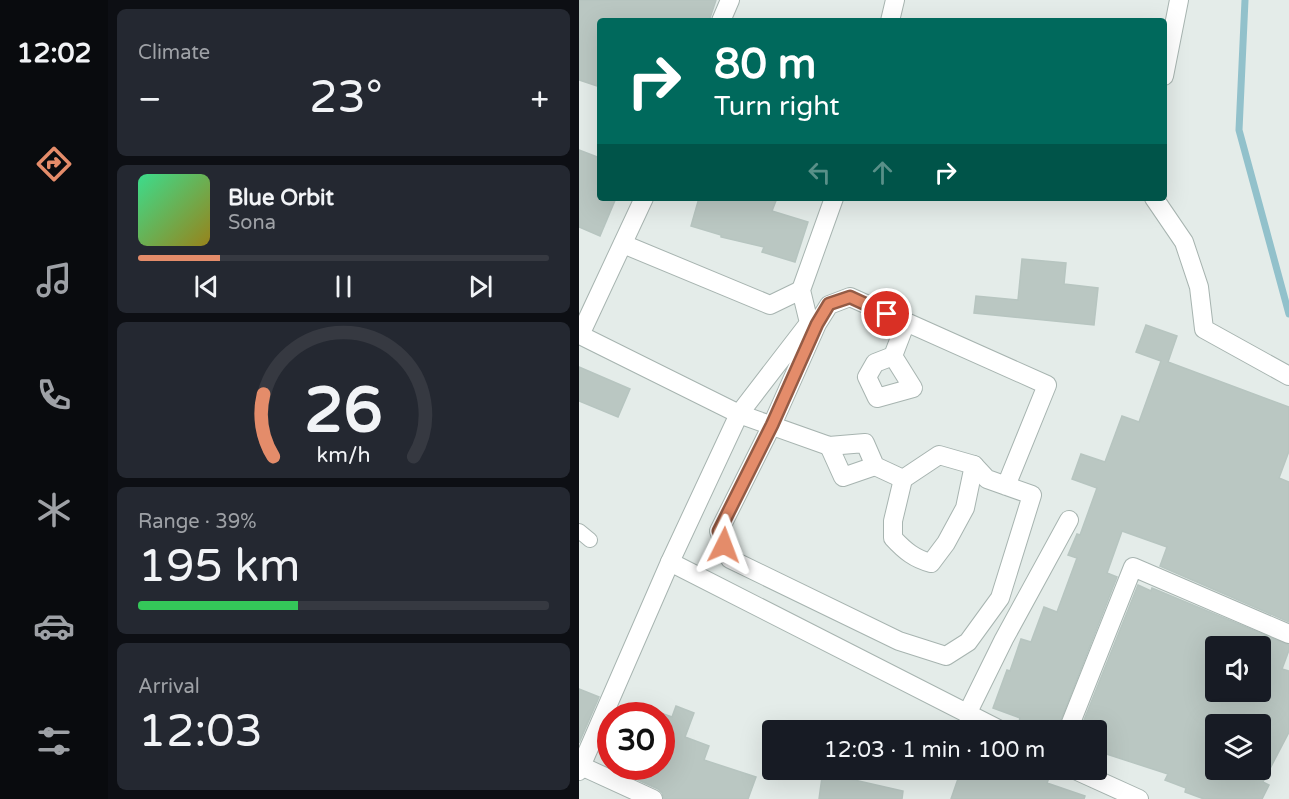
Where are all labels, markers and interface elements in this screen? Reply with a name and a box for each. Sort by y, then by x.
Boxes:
text: 12:02 [17,37,91,70]
text: 80 m [714,39,816,90]
text: Climate [138,41,210,65]
icon: right [615,42,693,120]
text: 23° [309,71,383,125]
text: − [138,80,162,119]
text: + [530,80,549,119]
text: Turn right [714,90,840,123]
icon: directions [33,143,75,185]
icon: left [803,156,836,189]
icon: ahead [866,156,899,189]
icon: right [929,156,962,189]
text: Blue Orbit [228,185,334,211]
text: Sona [228,211,276,235]
icon: music [33,259,75,301]
icon: previous [190,270,223,303]
icon: pause [327,270,360,303]
icon: next [464,270,497,303]
pin [861,288,912,339]
icon: arrive [870,297,903,330]
icon: phone [33,374,75,416]
text: 26 [304,374,383,449]
text: km/h [317,442,370,468]
icon: climate [33,489,75,531]
text: Range · 39% [138,510,257,534]
position arrow [692,513,756,577]
text: 195 km [138,540,300,594]
icon: car [33,605,75,647]
map controls [1205,636,1271,780]
button: sound [1205,636,1271,702]
text: Arrival [138,675,200,699]
speed limit sign: 30 [597,702,675,780]
text: 12:03 [138,705,263,759]
button: layers [1205,714,1271,780]
icon: filters [33,720,75,762]
text: 12:03 · 1 min · 100 m [824,737,1045,763]

